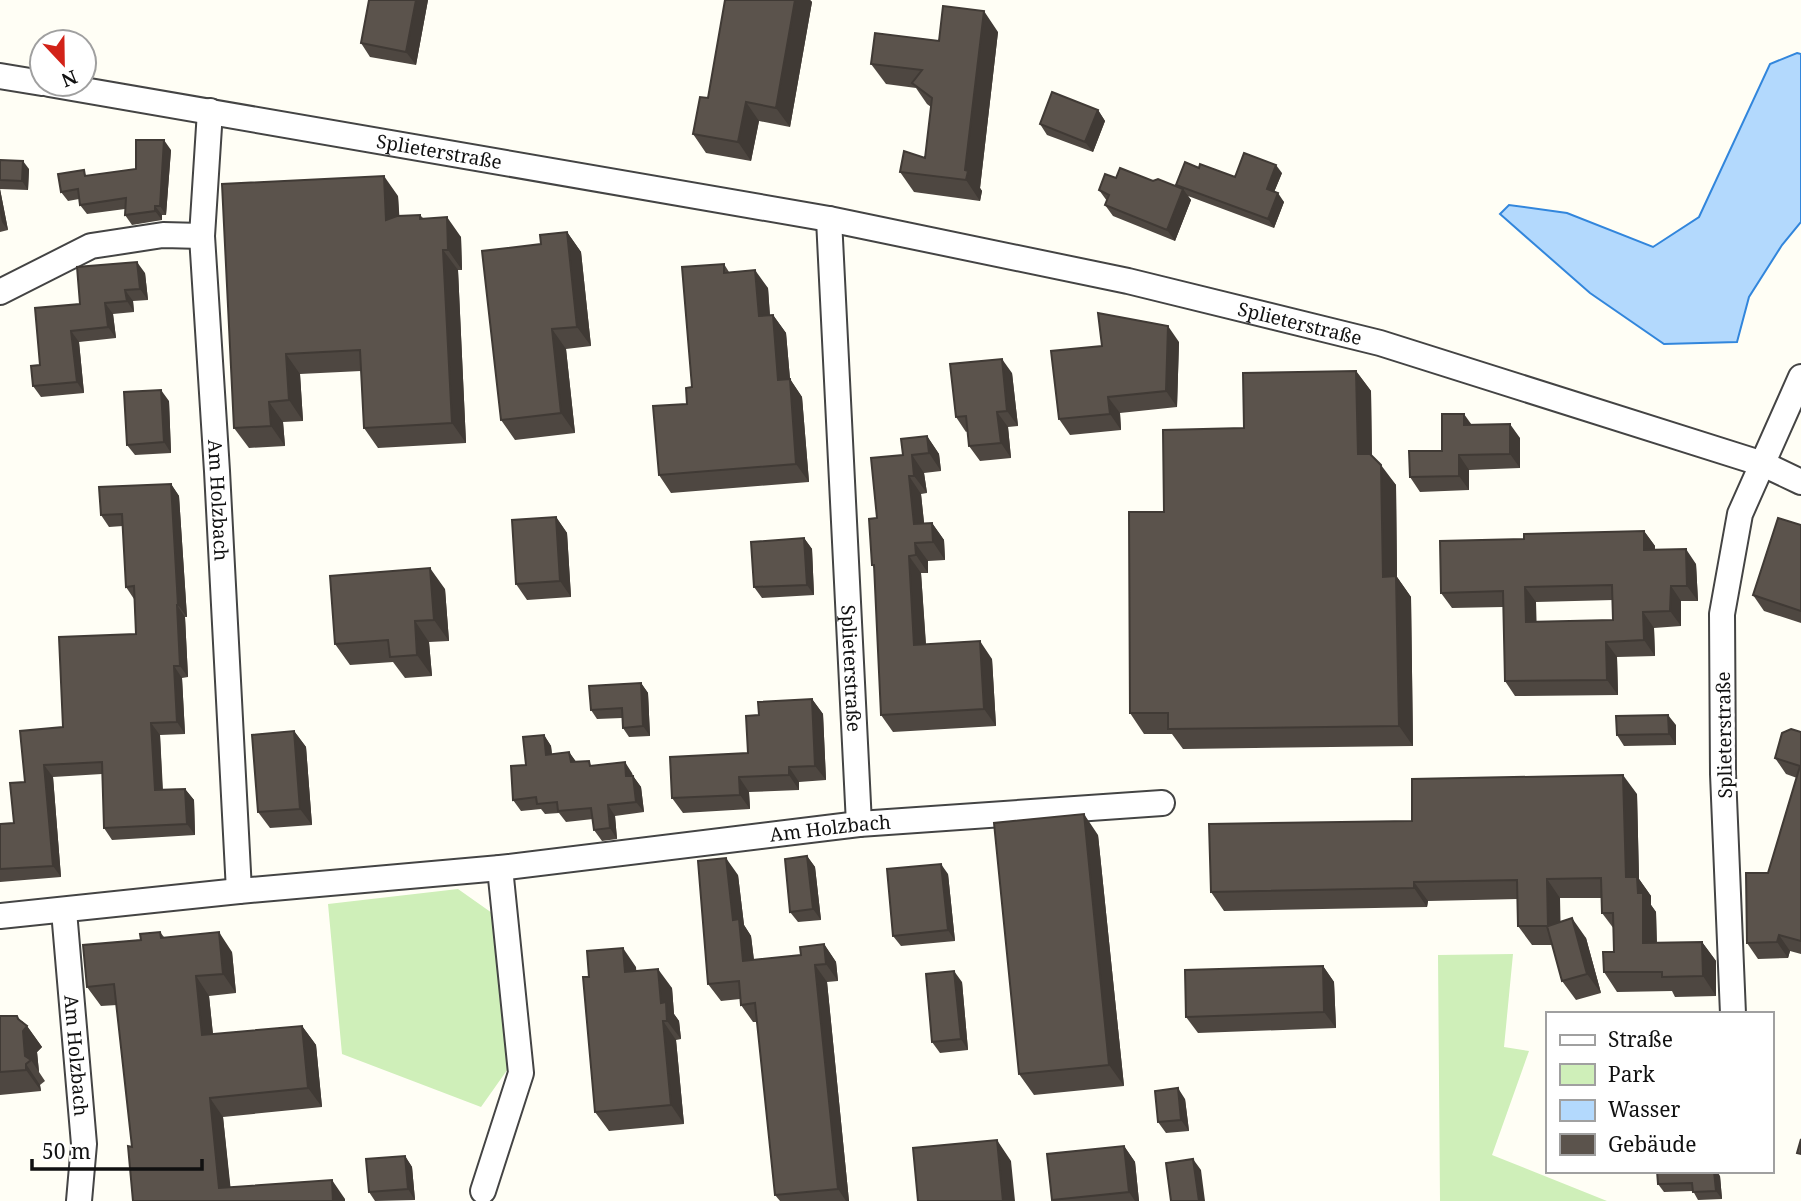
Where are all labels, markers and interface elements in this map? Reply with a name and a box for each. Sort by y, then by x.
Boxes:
north arrow [28,28,98,98]
text: N [58,64,81,94]
street label: Splieterstraße [374,128,504,175]
street label: Splieterstraße [1235,295,1365,351]
street label: Am Holzbach [202,439,235,562]
street label: Splieterstraße [835,604,867,733]
street label: Splieterstraße [1710,671,1738,799]
street label: Am Holzbach [768,809,892,848]
street label: Am Holzbach [58,994,95,1117]
legend [1546,1012,1773,1173]
text: Straße [1608,1025,1673,1053]
text: Park [1608,1060,1655,1088]
text: Wasser [1608,1095,1681,1123]
scale bar [32,1128,201,1172]
text: Gebäude [1608,1130,1696,1158]
text: 50 m [42,1137,91,1165]

